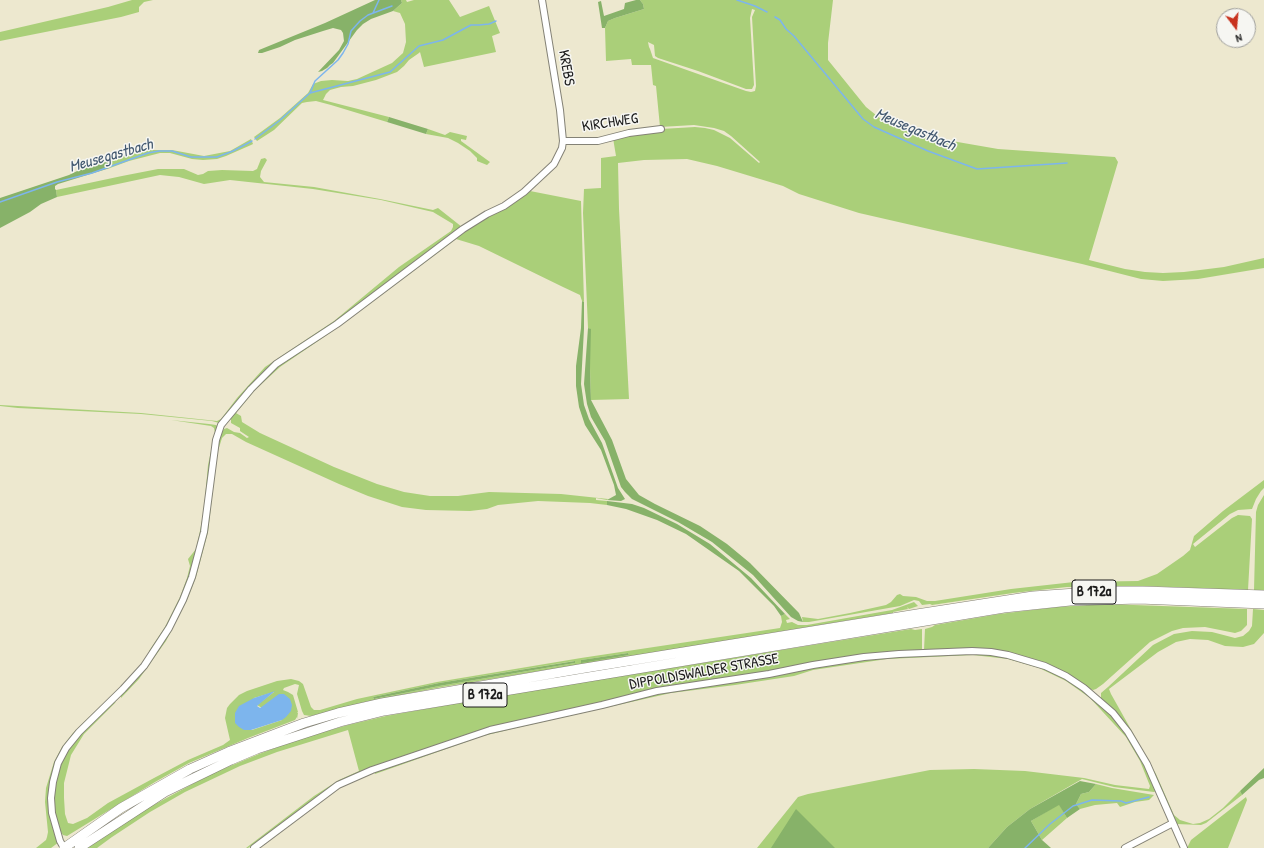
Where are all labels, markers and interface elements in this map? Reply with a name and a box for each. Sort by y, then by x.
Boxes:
north arrow [1216,8,1256,48]
text: N [1234,31,1244,46]
street label: KREBS [554,49,578,87]
water label: Meusegastbach [872,104,958,156]
street label: KIRCHWEG [581,110,639,136]
water label: Meusegastbach [67,135,155,177]
road number: B 172a [1072,580,1116,604]
street label: DIPPOLDISWALDER STRASSE [628,650,780,694]
road number: B 172a [463,683,507,707]

